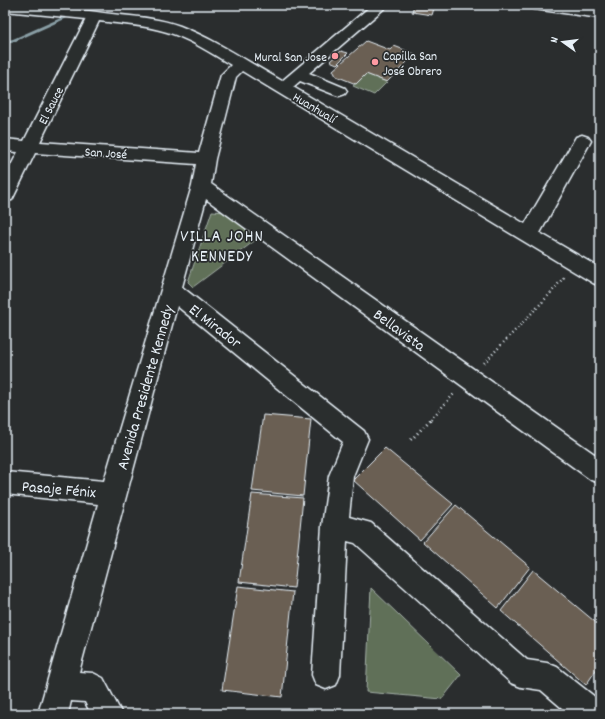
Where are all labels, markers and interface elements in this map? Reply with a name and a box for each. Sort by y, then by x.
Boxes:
north arrow [543,22,583,62]
text: N [547,35,564,45]
place label: Capilla San José Obrero [383,48,442,82]
place label: Mural San Jose [254,49,327,68]
marker: Mural San Jose [330,51,340,61]
marker: Capilla San José Obrero [370,57,380,67]
street label: El Sauce [35,84,70,128]
street label: Huanhualí [288,89,340,130]
street label: San José [84,144,128,165]
district label: VILLA JOHN KENNEDY [180,226,264,270]
street label: El Mirador [183,299,246,355]
street label: Avenida Presidente Kennedy [112,302,181,473]
street label: Bellavista [368,304,430,358]
street label: Pasaje Fénix [21,476,97,505]

